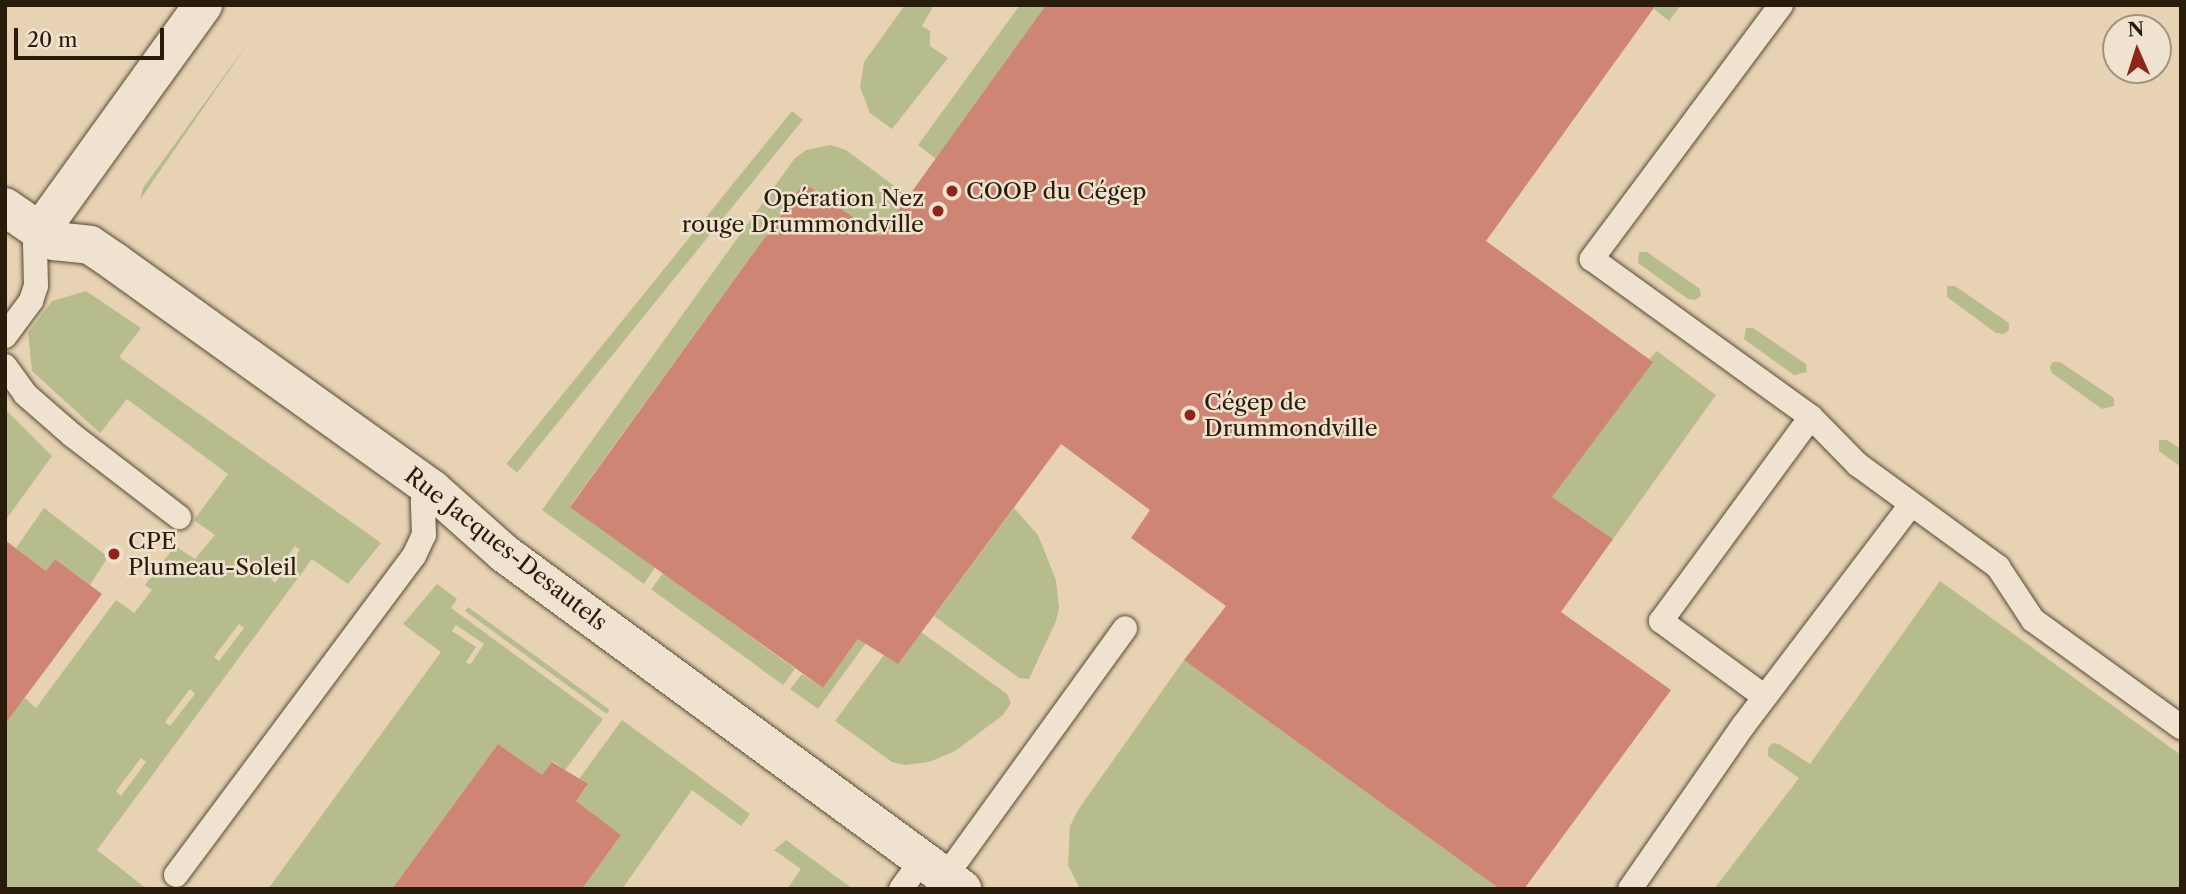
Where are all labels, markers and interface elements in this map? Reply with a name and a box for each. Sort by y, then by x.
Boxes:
scale bar [18,14,168,58]
north arrow [2102,14,2172,84]
text: N [2127,18,2145,41]
text: 20 m [27,27,78,52]
place label: COOP du Cégep [966,177,1147,205]
marker: COOP du Cégep [944,183,960,199]
place label: Opération Nez rouge Drummondville [682,184,924,238]
marker: Opération Nez rouge Drummondville [930,203,946,219]
place label: Cégep de Drummondville [1204,388,1378,442]
marker: Cégep de Drummondville [1182,407,1198,423]
street label: Rue Jacques-Desautels [399,461,613,637]
place label: CPE Plumeau-Soleil [128,527,297,581]
marker: CPE Plumeau-Soleil [106,546,122,562]

